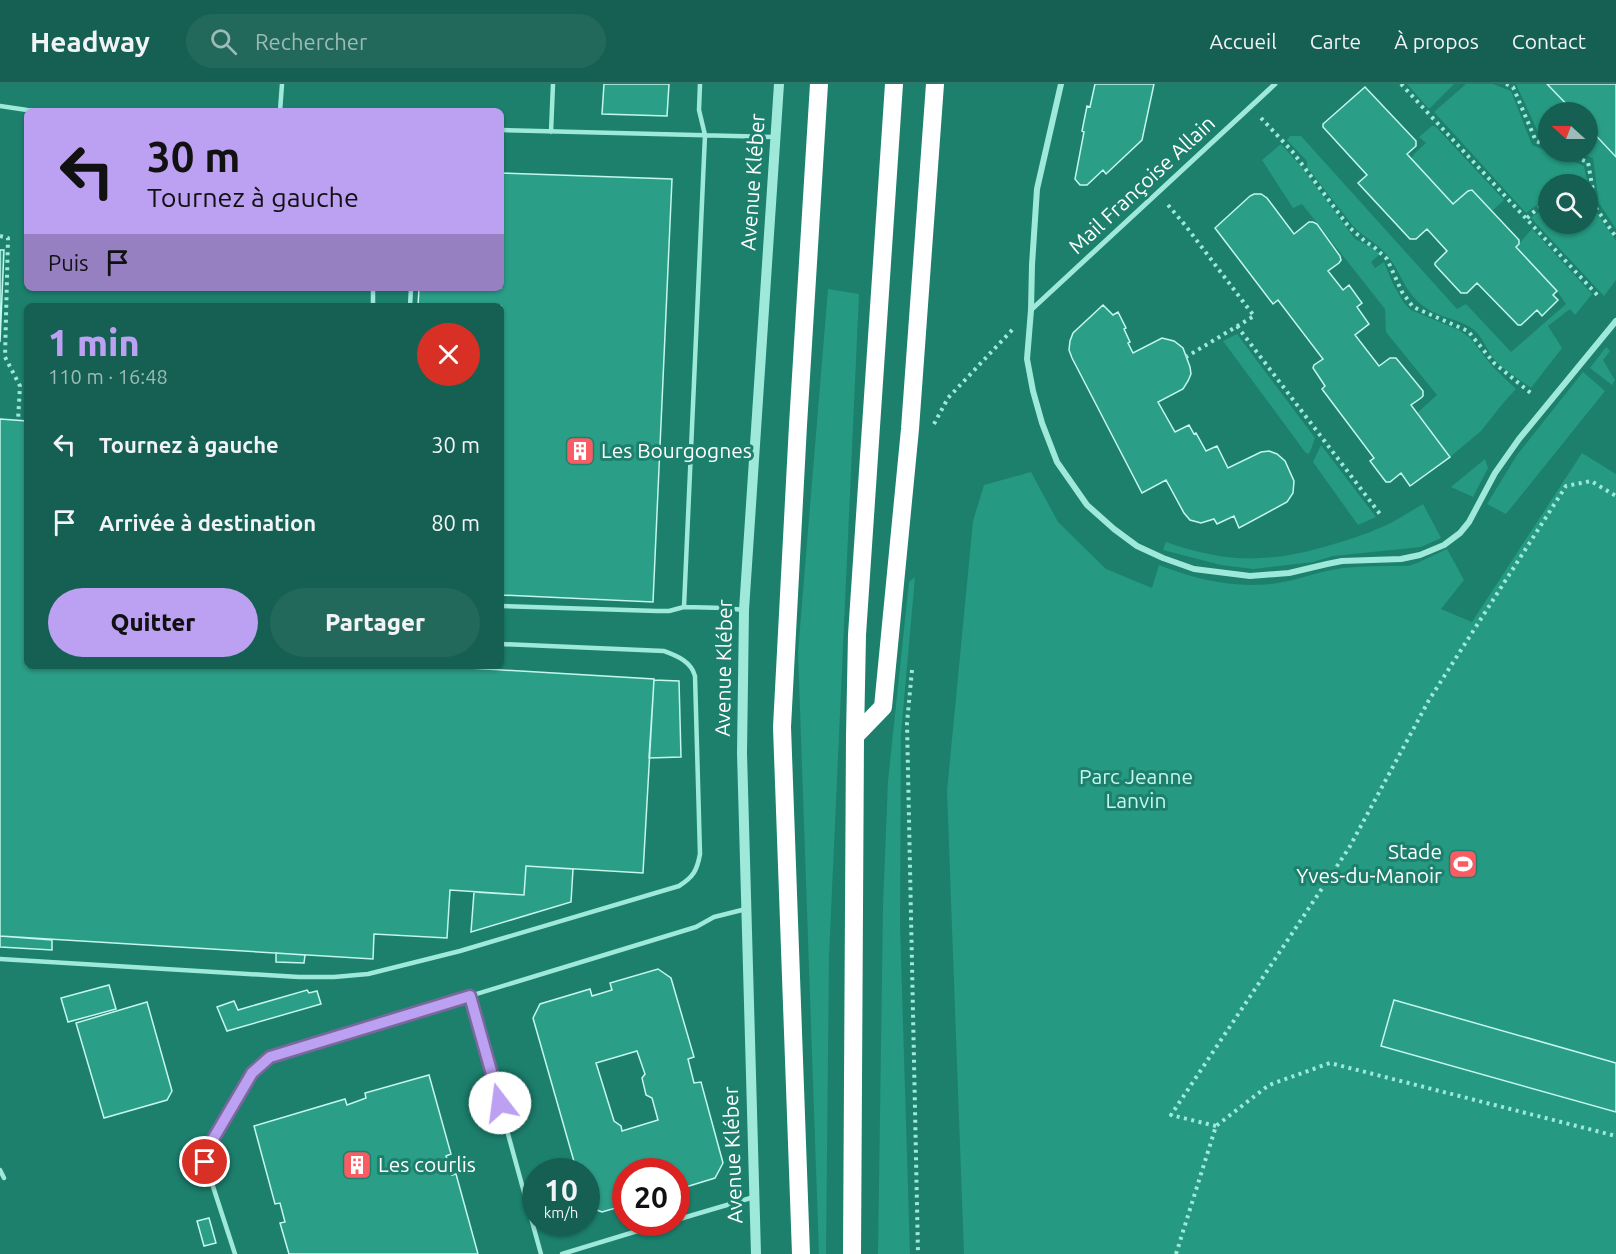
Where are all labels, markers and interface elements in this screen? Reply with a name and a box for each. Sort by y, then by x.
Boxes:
search box [186,14,606,68]
icon: search [207,25,240,58]
text: Headway [30,26,150,57]
text: Rechercher [255,29,367,54]
text: Accueil [1209,29,1277,53]
text: Carte [1310,29,1361,53]
text: À propos [1394,29,1479,53]
text: Contact [1512,29,1586,53]
north arrow [1538,102,1598,162]
map controls [1538,102,1598,234]
street label: Mail Françoise Allain [1063,110,1219,258]
street label: Avenue Kléber [735,113,769,251]
icon: left [48,132,126,210]
text: 30 m [147,133,241,180]
button: search [1538,174,1598,234]
text: Tournez à gauche [147,182,359,212]
icon: arrive [101,246,134,279]
text: Puis [48,250,89,275]
text: 1 min [48,322,140,363]
button: close [417,323,480,386]
text: 110 m · 16:48 [48,365,168,388]
icon: left [48,428,81,461]
text: Tournez à gauche [99,432,279,457]
text: 30 m [431,432,480,457]
building icon: Les Bourgognes [564,435,596,467]
place label: Les Bourgognes [601,438,752,462]
icon: arrive [48,506,81,539]
text: Arrivée à destination [99,510,316,535]
text: 80 m [431,510,480,535]
button: Quitter [48,588,258,657]
button: Partager [270,588,480,657]
street label: Avenue Kléber [710,599,736,737]
park label: Parc Jeanne Lanvin [1079,764,1193,812]
place label: Stade Yves-du-Manoir [1296,839,1442,887]
sports icon: Stade Yves-du-Manoir [1447,848,1479,880]
position arrow [468,1071,532,1135]
street label: Avenue Kléber [718,1086,746,1224]
pin [179,1136,230,1187]
icon: arrive [188,1145,221,1178]
building icon: Les courlis [341,1149,373,1181]
place label: Les courlis [378,1152,476,1176]
speed limit sign: 20 [612,1158,690,1236]
text: 10 [544,1173,578,1207]
text: km/h [544,1204,578,1221]

